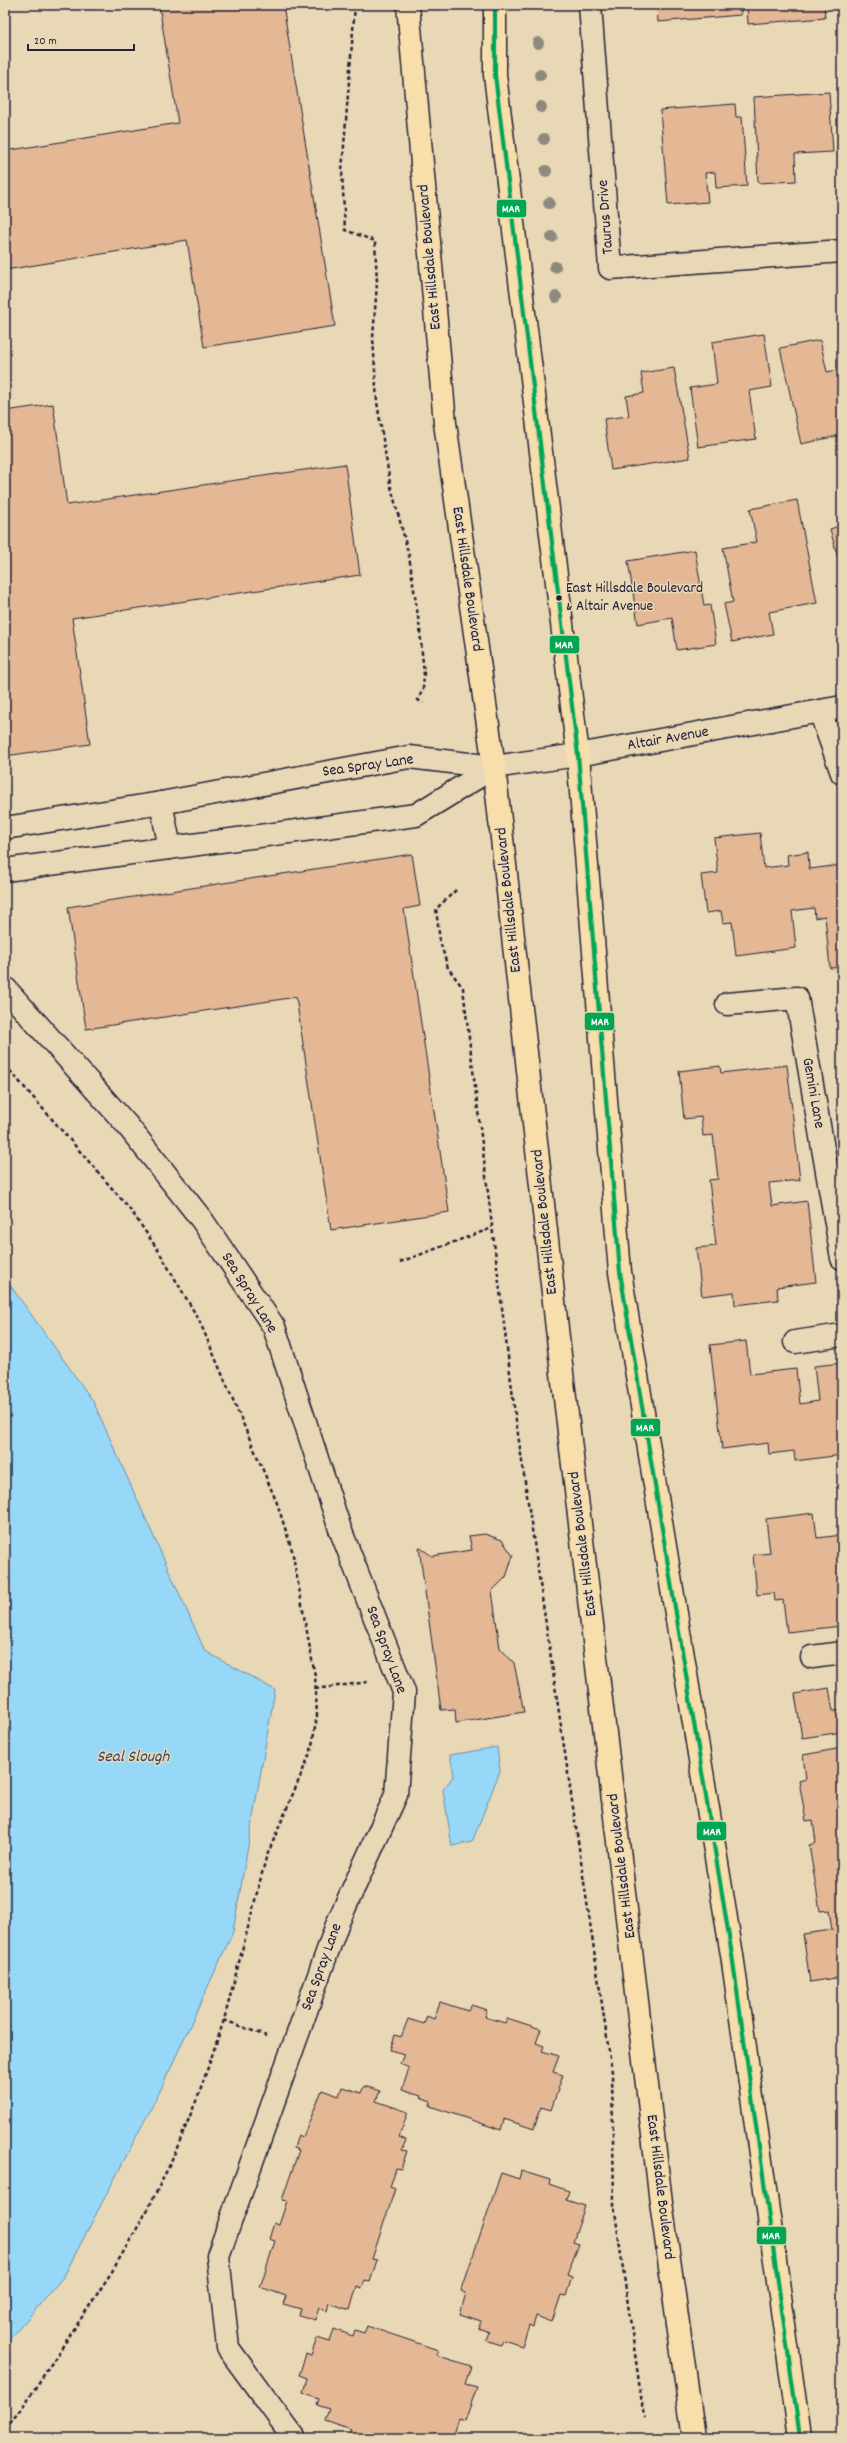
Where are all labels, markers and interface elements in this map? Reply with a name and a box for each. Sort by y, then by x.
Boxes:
scale bar [28,26,134,52]
text: 20 m [34,33,57,50]
street label: Taurus Drive [592,179,620,255]
street label: East Hillsdale Boulevard [412,183,448,331]
line badge: MAR [496,199,527,218]
text: MAR [502,202,521,218]
street label: East Hillsdale Boulevard [445,505,489,653]
place label: East Hillsdale Boulevard & Altair Avenue [566,578,703,618]
marker: East Hillsdale Boulevard & Altair Avenue [554,593,564,603]
line badge: MAR [549,635,580,654]
text: MAR [555,638,574,654]
street label: Altair Avenue [625,721,711,757]
street label: Sea Spray Lane [321,748,415,784]
street label: East Hillsdale Boulevard [490,826,528,974]
line badge: MAR [584,1012,615,1031]
text: MAR [591,1015,610,1031]
street label: Gemini Lane [795,1056,831,1130]
street label: East Hillsdale Boulevard [526,1148,564,1296]
street label: Sea Spray Lane [215,1248,283,1338]
line badge: MAR [630,1418,661,1437]
text: MAR [636,1421,655,1437]
street label: East Hillsdale Boulevard [563,1470,603,1618]
street label: Sea Spray Lane [360,1603,412,1697]
water label: Seal Slough [97,1746,170,1770]
street label: East Hillsdale Boulevard [602,1792,642,1940]
line badge: MAR [696,1821,727,1841]
text: MAR [703,1825,722,1841]
street label: Sea Spray Lane [296,1920,348,2014]
street label: East Hillsdale Boulevard [640,2113,680,2261]
line badge: MAR [756,2226,787,2245]
text: MAR [762,2229,781,2245]

